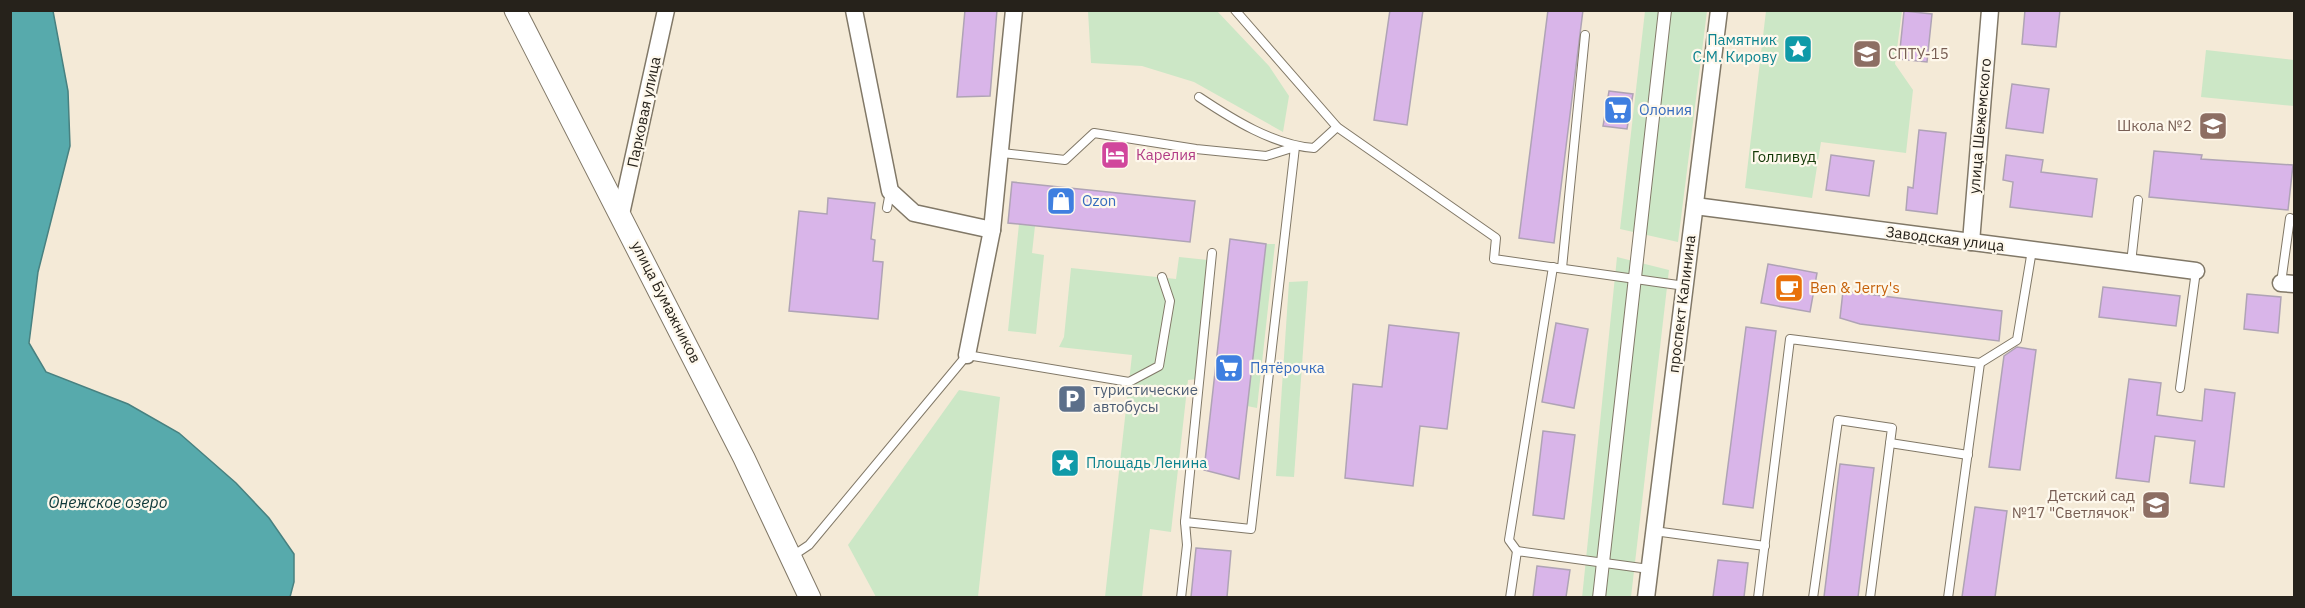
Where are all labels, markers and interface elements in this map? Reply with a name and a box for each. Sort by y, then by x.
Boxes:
place label: Памятник С.М. Кирову [1692,30,1778,66]
place icon: Памятник С.М. Кирову [1782,33,1814,65]
school or university icon: СПТУ-15 [1851,38,1883,70]
place label: СПТУ-15 [1888,44,1949,63]
street label: Парковая улица [622,55,665,169]
street label: улица Шежемского [1964,57,1995,195]
supermarket icon: Олония [1602,94,1634,126]
place label: Олония [1639,100,1692,119]
school or university icon: Школа №2 [2197,110,2229,142]
place label: Школа №2 [2117,116,2192,135]
hotel icon: Карелия [1099,139,1131,171]
place label: Карелия [1136,145,1196,164]
park label: Голливуд [1752,147,1816,166]
shop icon: Ozon [1045,185,1077,217]
place label: Ozon [1082,191,1116,210]
street label: Заводская улица [1885,222,2005,255]
street label: проспект Калинина [1664,234,1699,374]
street label: улица Бумажников [627,238,705,366]
cafe icon: Ben & Jerry's [1773,272,1805,304]
place label: Ben & Jerry's [1810,278,1900,297]
supermarket icon: Пятёрочка [1213,352,1245,384]
place label: Пятёрочка [1250,358,1325,377]
place label: туристические автобусы [1093,380,1198,416]
parking icon: туристические автобусы [1056,383,1088,415]
place icon: Площадь Ленина [1049,447,1081,479]
place label: Площадь Ленина [1086,453,1207,472]
place label: Детский сад №17 "Светлячок" [2012,486,2135,522]
school or university icon: Детский сад №17 "Светлячок" [2140,489,2172,521]
water label: Онежское озеро [49,492,168,512]

